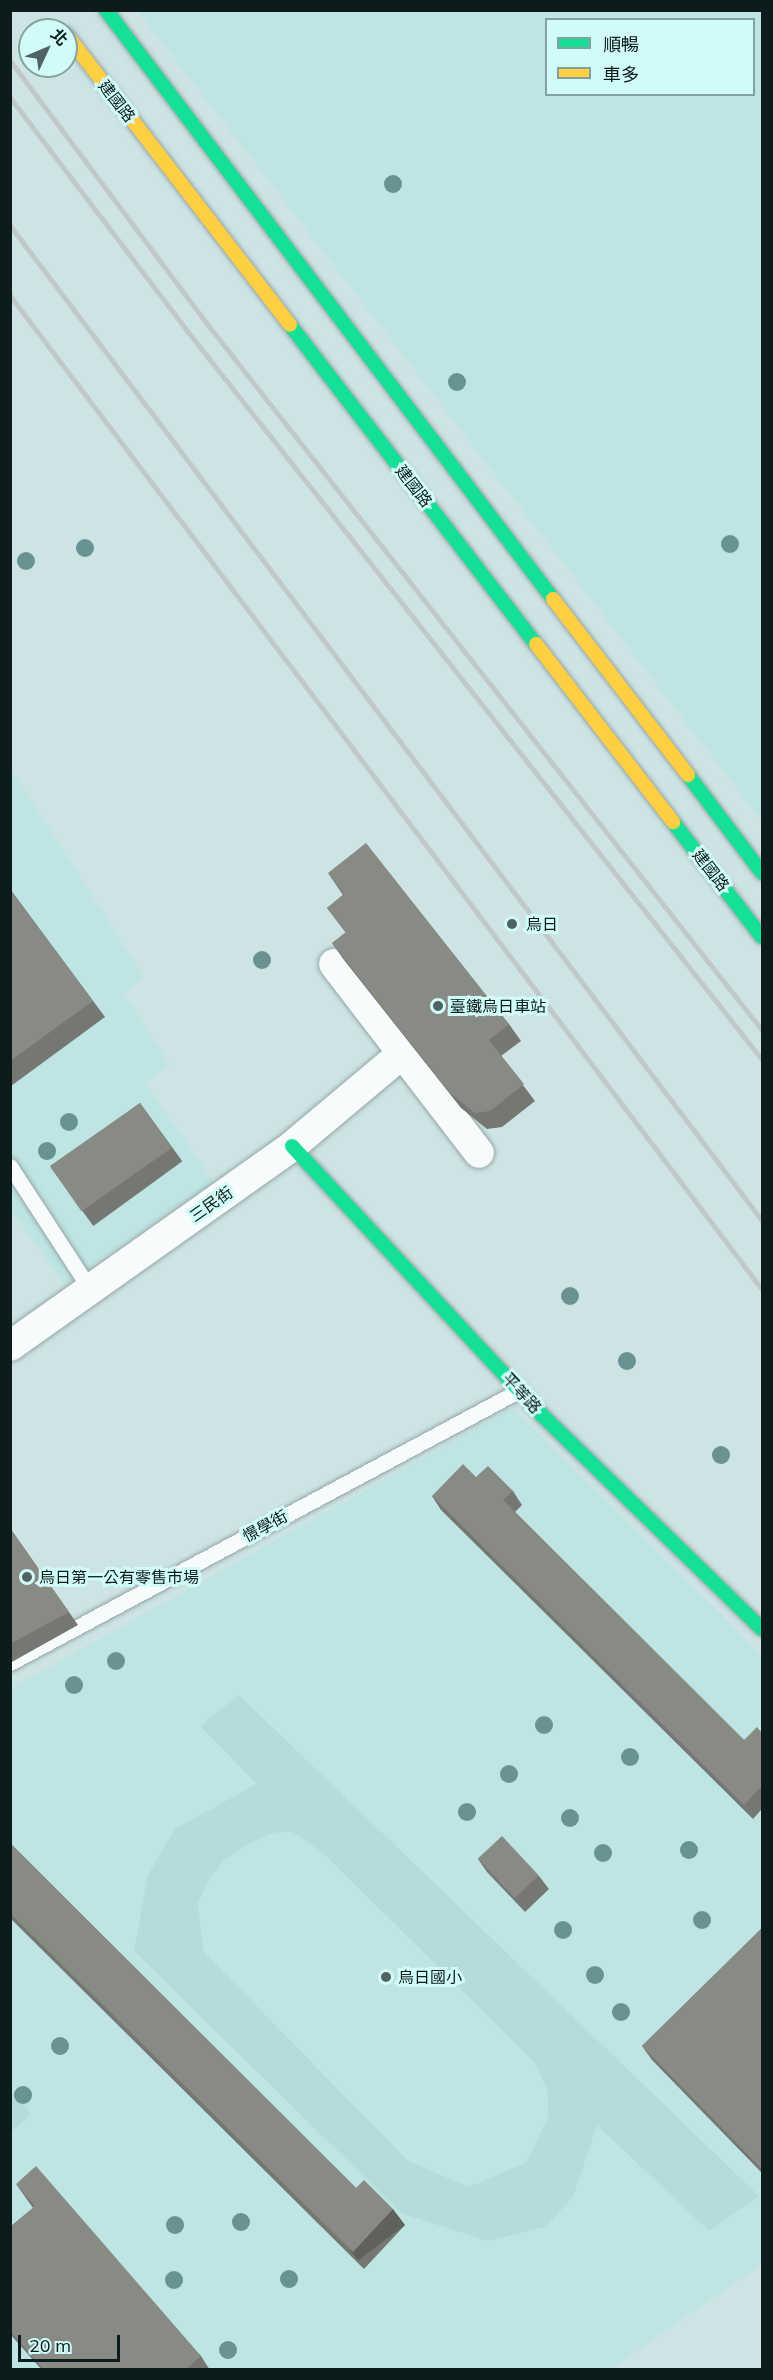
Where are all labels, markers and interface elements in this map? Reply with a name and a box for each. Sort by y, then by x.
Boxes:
north arrow [18,18,78,78]
legend [545,18,755,96]
text: 北 [47,24,72,50]
text: 順暢 [603,33,639,56]
text: 車多 [603,63,639,86]
street label: 建國路 [95,76,139,126]
street label: 建國路 [392,461,436,511]
street label: 建國路 [689,845,733,895]
place label: 烏日 [526,914,558,934]
marker: 烏日 [503,915,521,933]
place label: 臺鐵烏日車站 [450,996,546,1016]
marker: 臺鐵烏日車站 [431,999,445,1013]
street label: 三民街 [186,1182,236,1226]
street label: 平等路 [499,1369,545,1417]
street label: 憬學街 [239,1506,291,1546]
place label: 烏日第一公有零售市場 [39,1567,199,1587]
marker: 烏日第一公有零售市場 [20,1570,34,1584]
place label: 烏日國小 [398,1967,462,1987]
marker: 烏日國小 [379,1970,393,1984]
scale bar [21,2323,123,2361]
text: 20 m [29,2334,71,2357]

